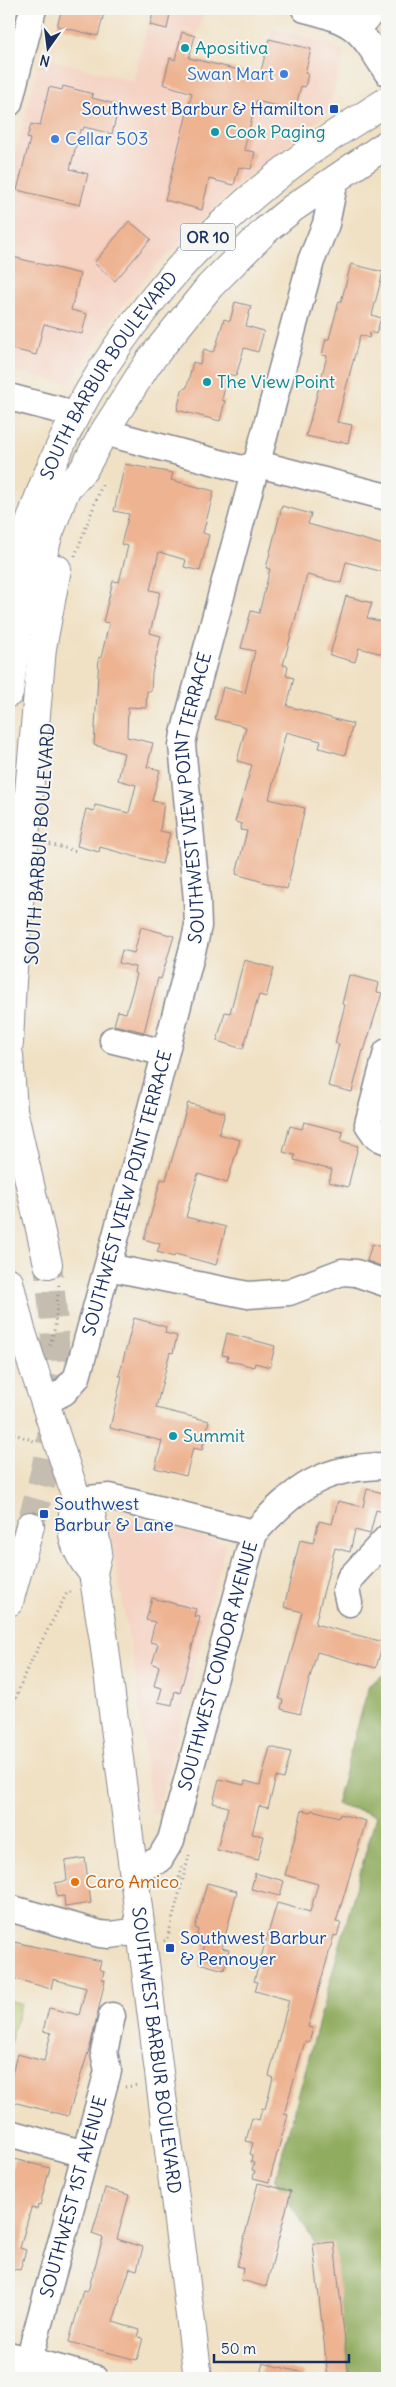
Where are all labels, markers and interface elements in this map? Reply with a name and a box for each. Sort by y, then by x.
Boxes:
north arrow [22,22,72,72]
place label: Apositiva [195,36,268,59]
marker: Apositiva [179,42,191,54]
text: N [38,51,52,71]
place label: Swan Mart [187,62,274,85]
marker: Swan Mart [278,68,290,80]
place label: Southwest Barbur & Hamilton [81,97,324,120]
marker: Southwest Barbur & Hamilton [328,103,340,115]
place label: Cook Paging [225,120,326,143]
marker: Cook Paging [209,126,221,138]
place label: Cellar 503 [65,127,148,150]
marker: Cellar 503 [49,133,61,145]
road number: OR 10 [180,223,236,250]
street label: SOUTH BARBUR BOULEVARD [35,266,182,483]
place label: The View Point [217,370,335,393]
marker: The View Point [201,376,213,388]
street label: SOUTHWEST VIEW POINT TERRACE [170,650,216,946]
street label: SOUTH BARBUR BOULEVARD [20,722,59,966]
street label: SOUTHWEST VIEW POINT TERRACE [77,1048,177,1338]
place label: Summit [183,1424,245,1447]
marker: Summit [167,1430,179,1442]
place label: Southwest Barbur & Lane [54,1492,174,1536]
marker: Southwest Barbur & Lane [38,1508,50,1520]
street label: SOUTHWEST CONDOR AVENUE [173,1538,262,1793]
place label: Caro Amico [85,1870,179,1893]
marker: Caro Amico [69,1876,81,1888]
street label: SOUTHWEST BARBUR BOULEVARD [127,1906,186,2195]
place label: Southwest Barbur & Pennoyer [180,1926,327,1970]
marker: Southwest Barbur & Pennoyer [164,1942,176,1954]
street label: SOUTHWEST 1ST AVENUE [35,2093,112,2300]
scale bar [214,2332,348,2364]
text: 50 m [221,2339,256,2358]

